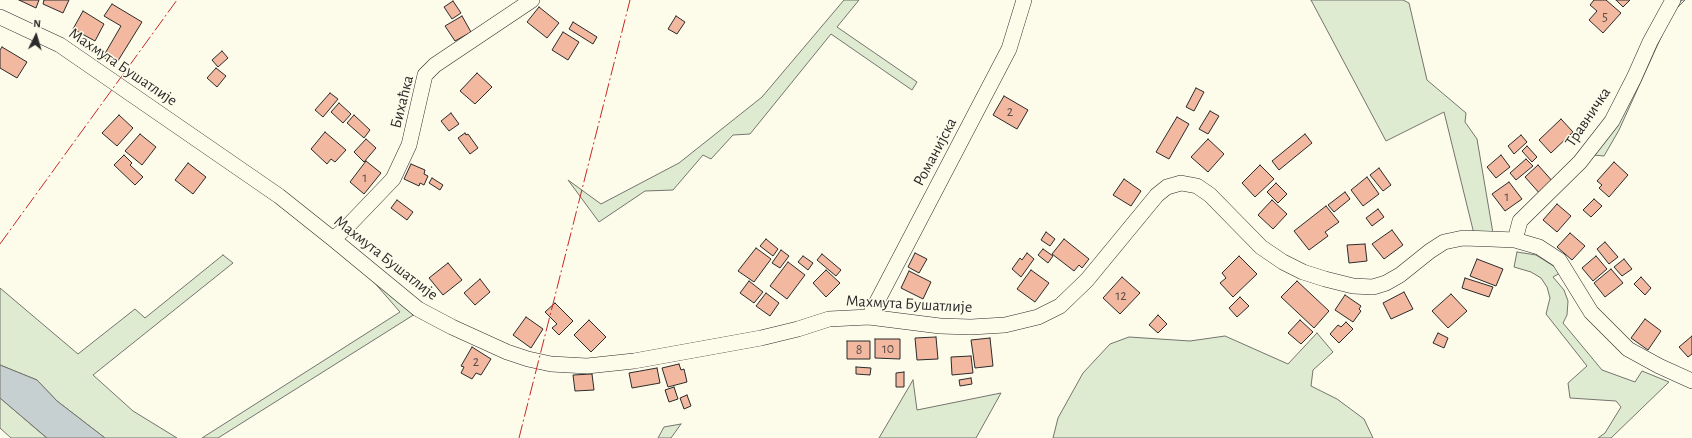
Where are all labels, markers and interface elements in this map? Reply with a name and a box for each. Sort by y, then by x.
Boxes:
house number: 5 [1602,9,1608,25]
north arrow [16,16,56,56]
text: N [33,18,41,29]
street label: Махмута Бушатлије [65,24,181,110]
street label: Бихаћка [386,73,418,131]
street label: Травничка [1561,84,1615,150]
house number: 2 [1007,104,1013,120]
street label: Романијска [909,115,961,189]
house number: 1 [363,170,367,186]
house number: 1 [1505,189,1509,205]
street label: Махмута Бушатлије [330,211,442,305]
house number: 12 [1115,288,1127,304]
street label: Махмута Бушатлије [845,291,973,317]
house number: 10 [882,341,894,357]
house number: 8 [856,342,862,358]
house number: 2 [473,354,479,370]

